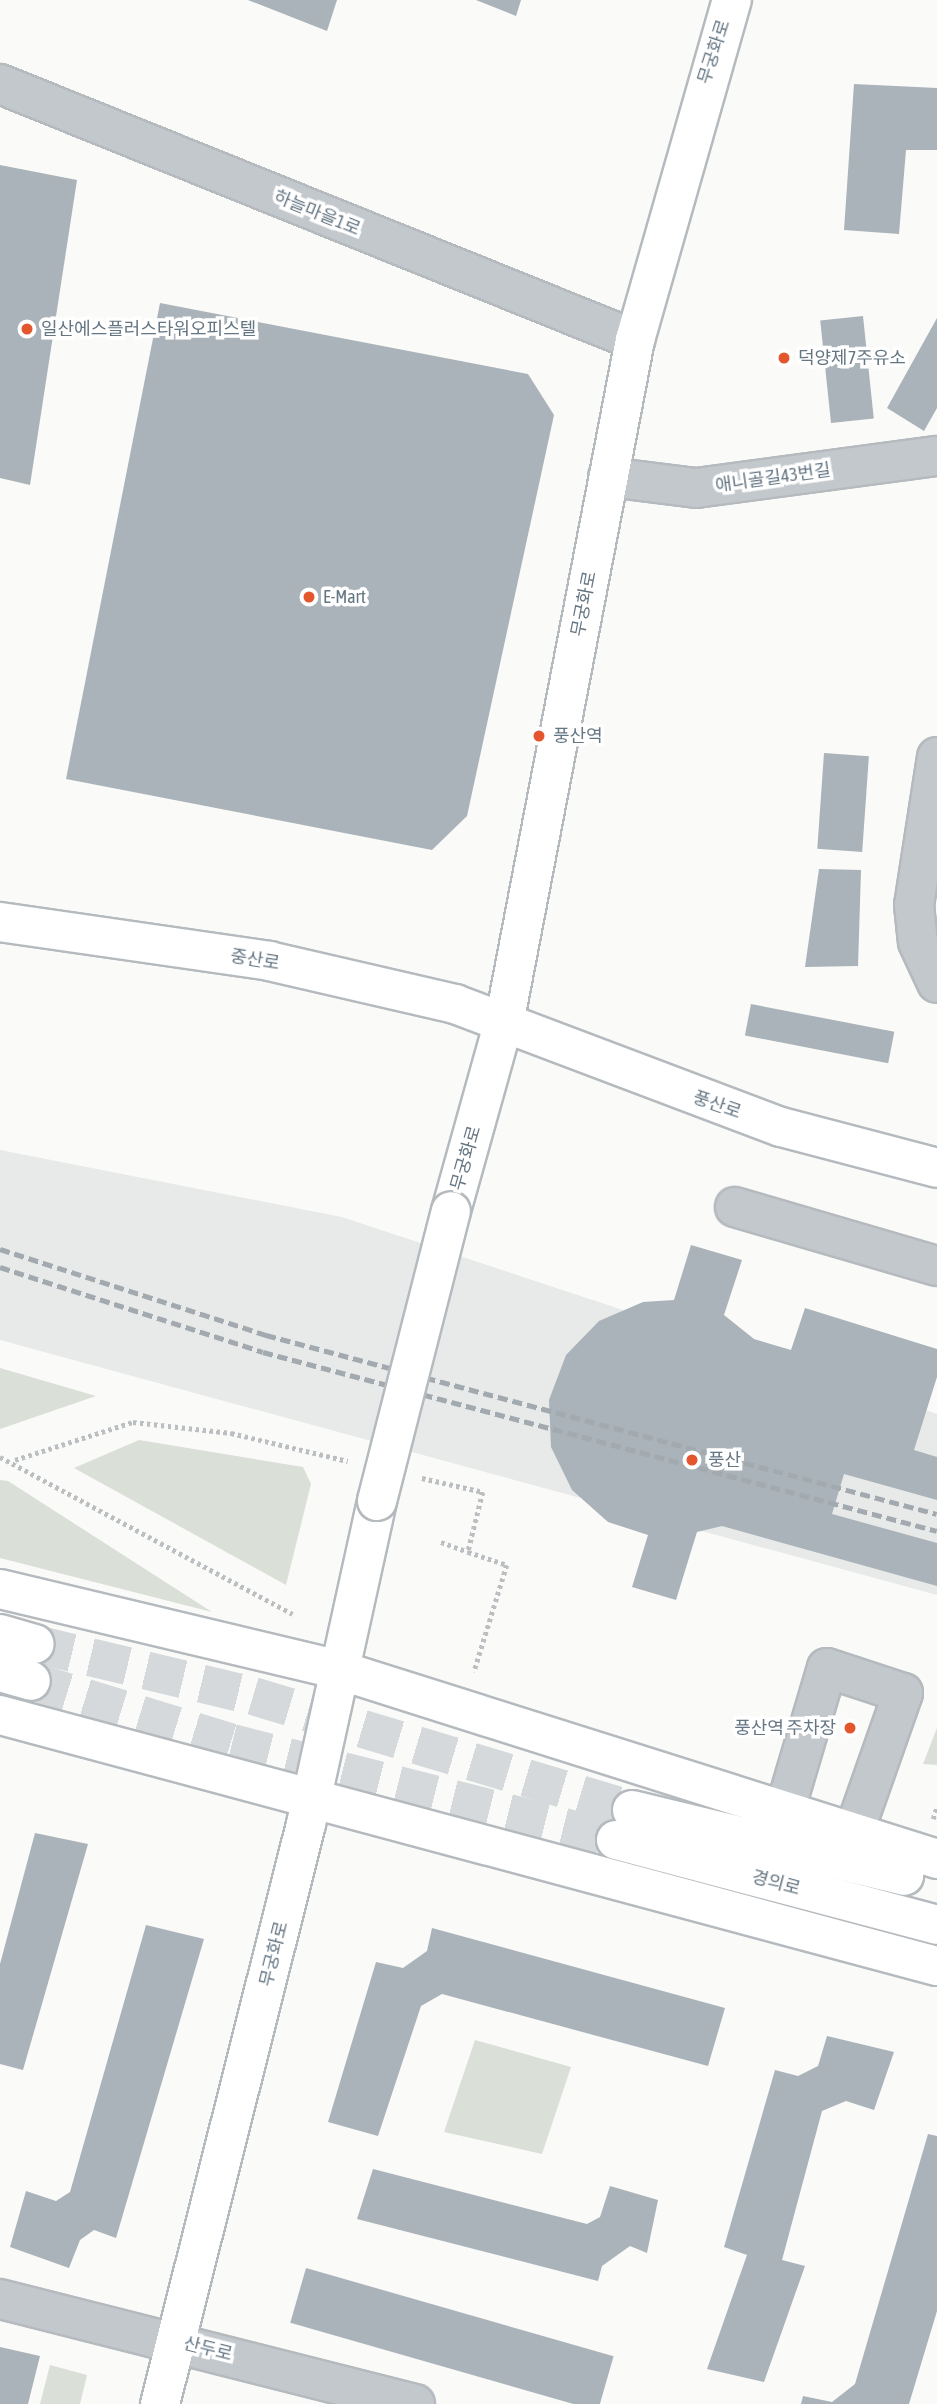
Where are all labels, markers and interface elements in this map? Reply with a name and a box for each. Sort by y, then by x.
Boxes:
street label: 무궁화로 [693,17,735,87]
street label: 하늘마을1로 [271,186,363,240]
place label: 일산에스플러스타워오피스텔 [41,318,256,340]
marker: 일산에스플러스타워오피스텔 [19,321,35,337]
place label: 덕양제7주유소 [798,347,906,369]
marker: 덕양제7주유소 [776,350,792,366]
street label: 애니골길43번길 [714,459,832,497]
street label: 무궁화로 [567,569,601,639]
place label: E-Mart [323,586,366,608]
marker: E-Mart [301,589,317,605]
place label: 풍산역 [553,725,603,747]
marker: 풍산역 [531,728,547,744]
street label: 중산로 [229,945,281,975]
street label: 풍산로 [690,1087,744,1123]
street label: 무궁화로 [446,1123,486,1193]
place label: 풍산 [708,1449,741,1471]
marker: 풍산 [682,1450,702,1470]
place label: 풍산역 주차장 [734,1717,836,1739]
marker: 풍산역 주차장 [842,1720,858,1736]
street label: 경의로 [749,1866,803,1900]
street label: 무궁화로 [256,1919,292,1989]
street label: 산두로 [181,2333,235,2365]

